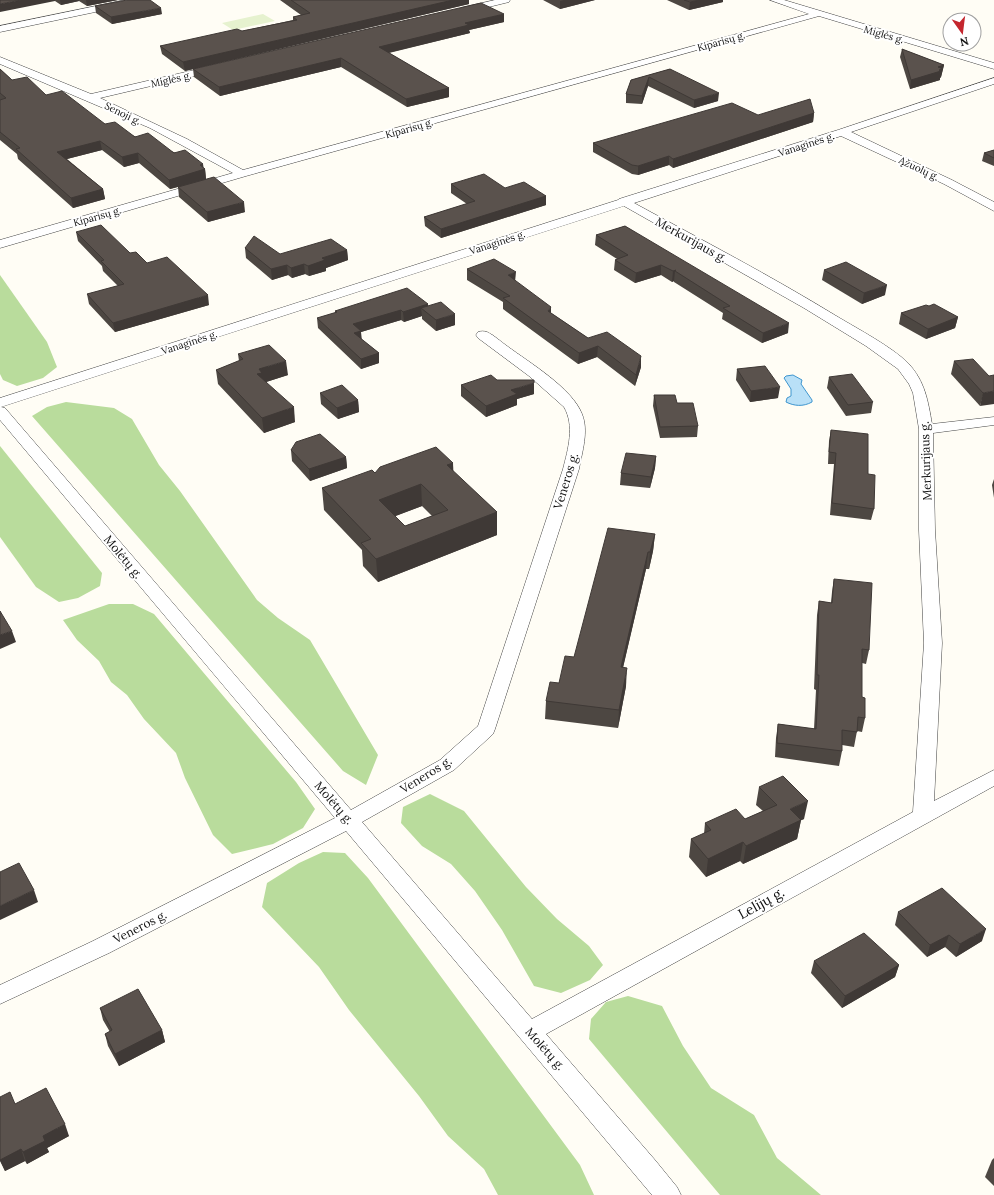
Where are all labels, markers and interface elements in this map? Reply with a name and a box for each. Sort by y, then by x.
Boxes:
north arrow [942,12,982,52]
street label: Miglės g. [862,23,905,46]
street label: Kiparisų g. [696,28,747,55]
text: N [958,34,970,50]
street label: Miglės g. [150,69,193,90]
street label: Senoji g. [102,99,143,128]
street label: Kiparisų g. [384,115,435,142]
street label: Vanaginės g. [776,129,836,160]
street label: Ąžuolų g. [896,153,941,183]
street label: Kiparisų g. [72,203,123,230]
street label: Merkurijaus g. [653,214,730,265]
street label: Vanaginės g. [467,227,527,258]
street label: Vanaginės g. [159,327,219,358]
street label: Merkurijaus g. [917,421,934,501]
street label: Veneros g. [550,451,581,512]
street label: Molėtų g. [101,532,146,582]
street label: Veneros g. [396,753,454,797]
street label: Molėtų g. [312,778,357,827]
street label: Lelijų g. [735,883,787,923]
street label: Veneros g. [110,907,169,947]
street label: Molėtų g. [522,1024,568,1073]

